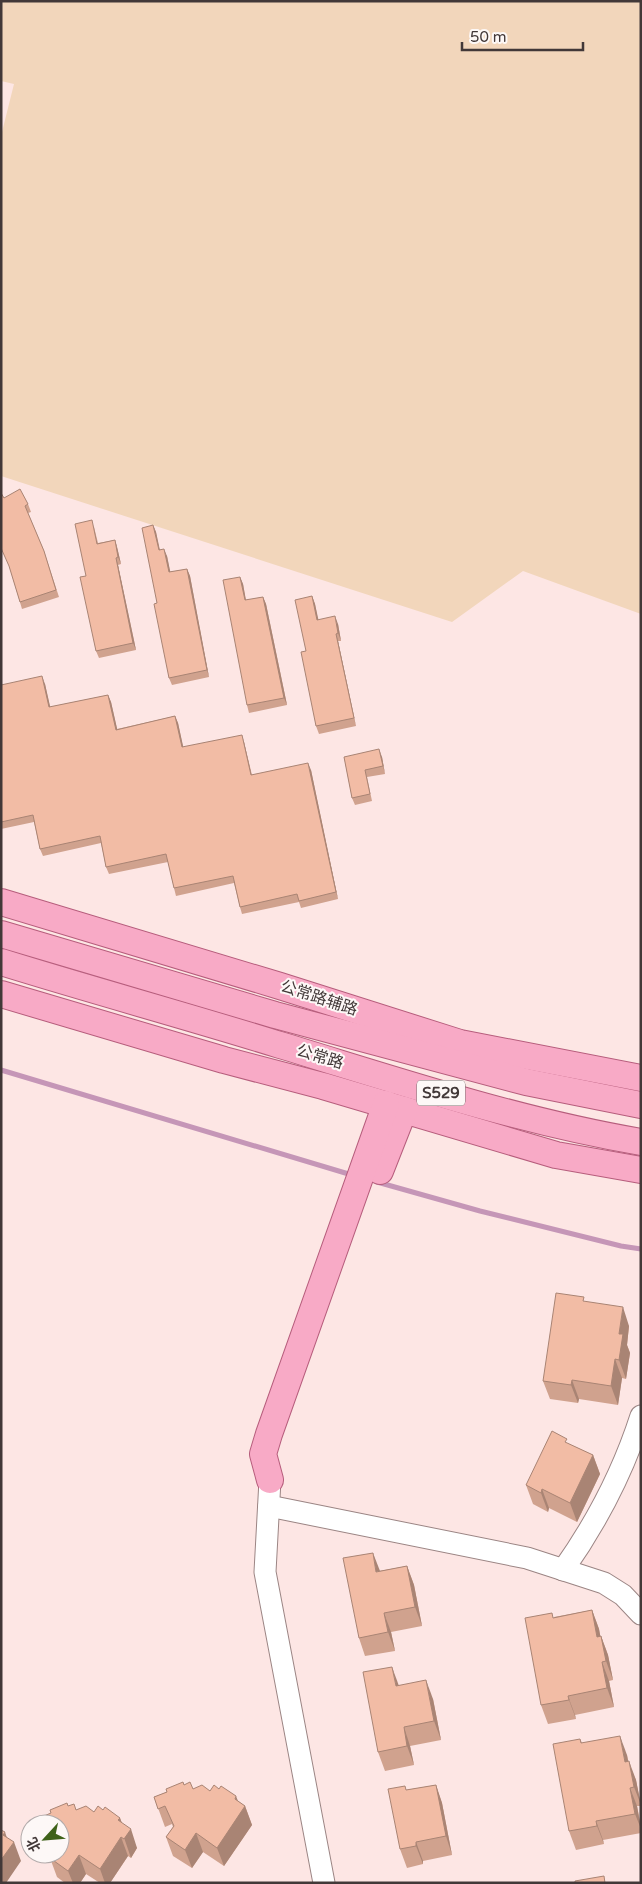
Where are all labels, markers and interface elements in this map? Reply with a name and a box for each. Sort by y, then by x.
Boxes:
scale bar [462,20,583,52]
text: 50 m [470,28,507,46]
street label: 公常路辅路 [278,976,360,1020]
street label: 公常路 [294,1040,346,1074]
road number: S529 [417,1080,465,1106]
north arrow [20,1814,70,1864]
text: 北 [23,1834,44,1854]

